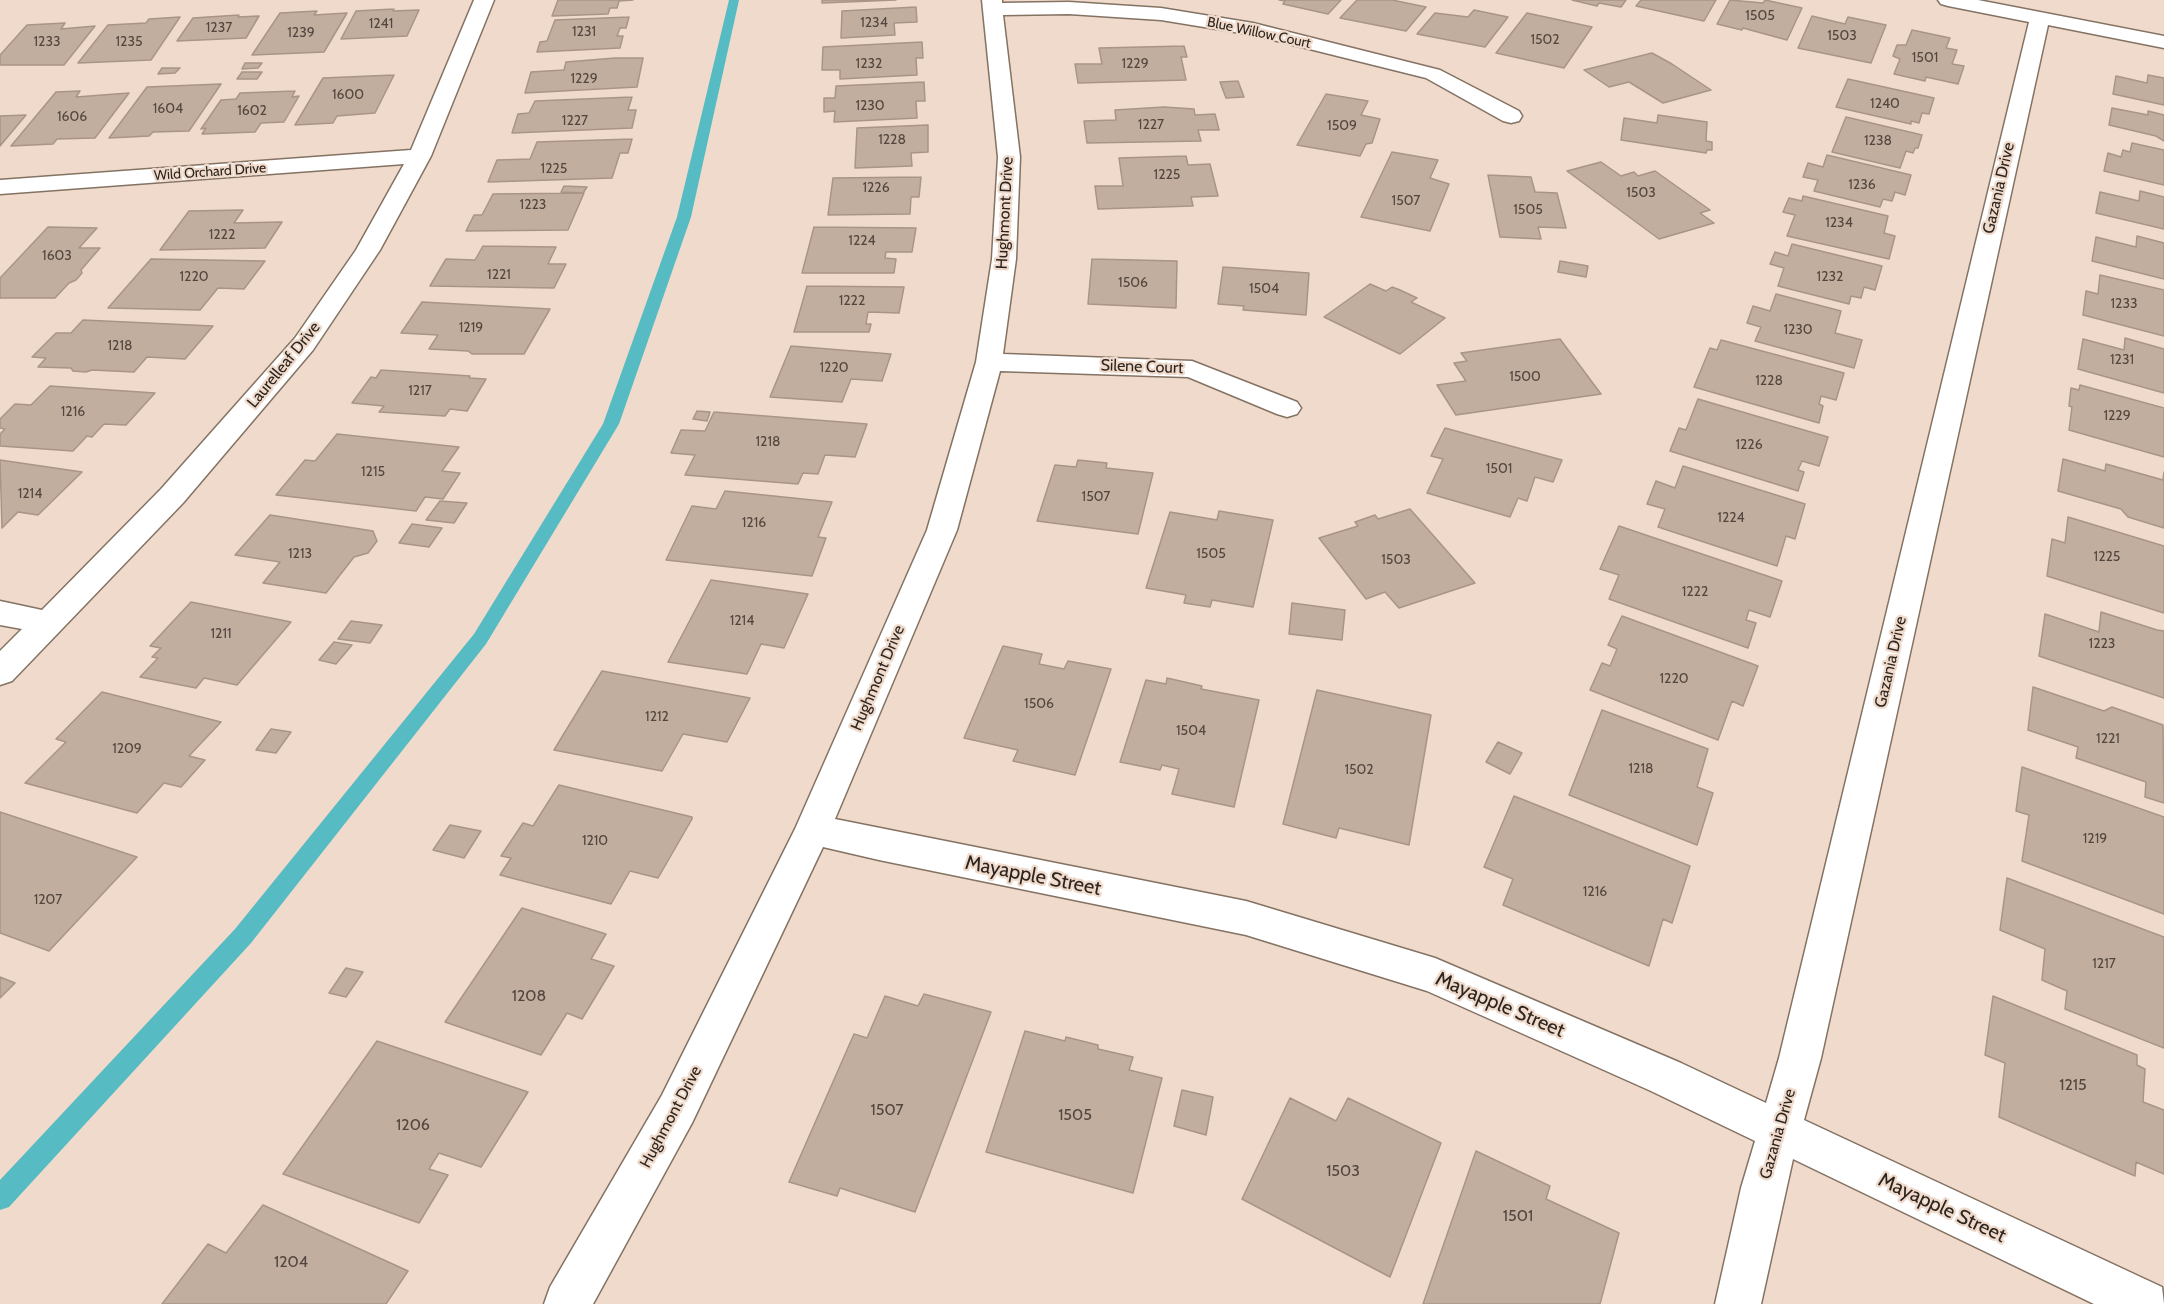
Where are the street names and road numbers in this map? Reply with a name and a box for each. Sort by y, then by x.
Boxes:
street label: Blue Willow Court [1206,14,1312,52]
street label: Gazania Drive [1979,140,2019,236]
street label: Hughmont Drive [992,156,1018,270]
street label: Wild Orchard Drive [153,160,267,184]
street label: Laurelleaf Drive [243,318,325,412]
street label: Silene Court [1100,356,1184,378]
street label: Gazania Drive [1871,614,1911,710]
street label: Hughmont Drive [847,622,909,734]
street label: Mayapple Street [963,851,1103,901]
street label: Mayapple Street [1432,967,1568,1043]
street label: Hughmont Drive [636,1063,706,1171]
street label: Gazania Drive [1756,1087,1800,1181]
street label: Mayapple Street [1874,1168,2010,1248]

